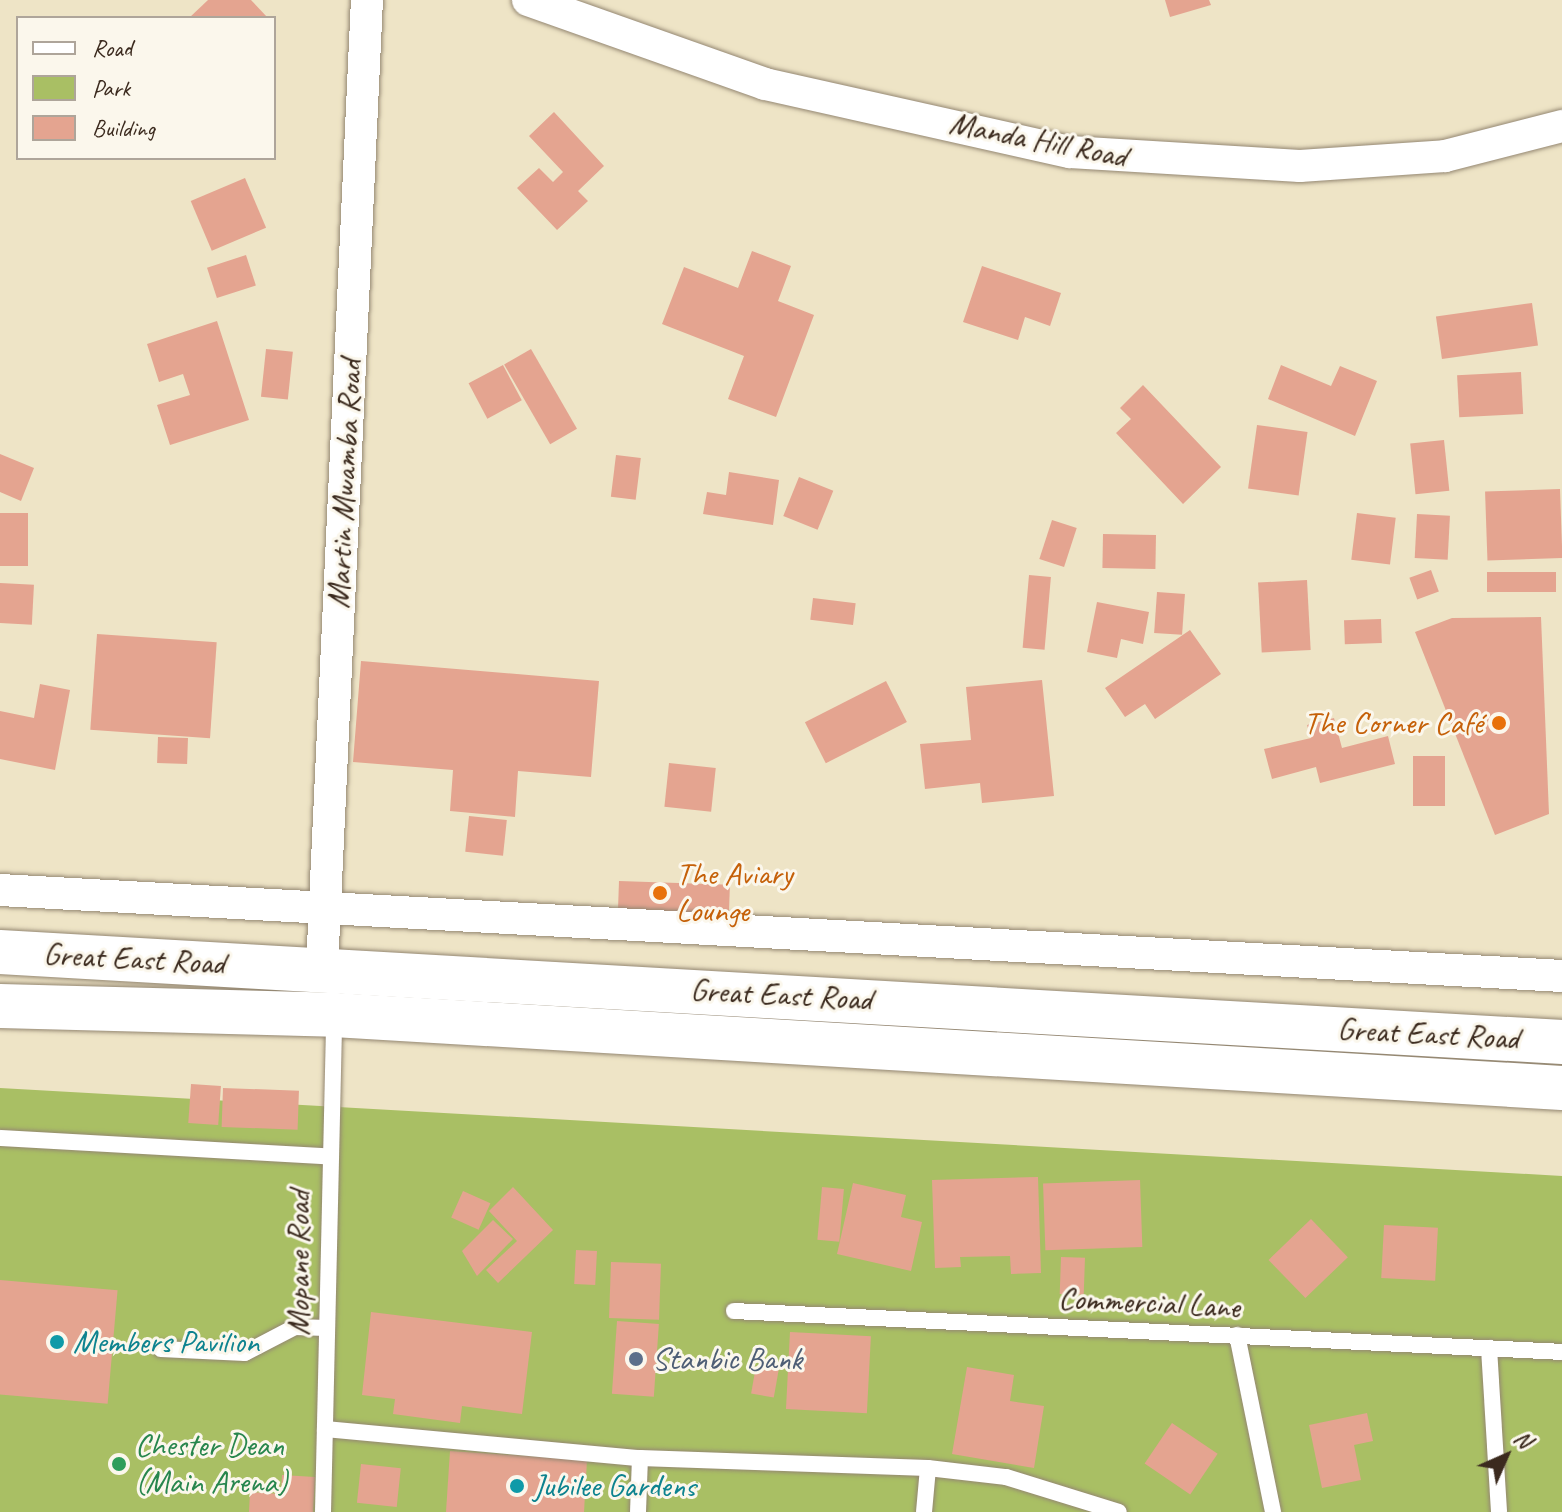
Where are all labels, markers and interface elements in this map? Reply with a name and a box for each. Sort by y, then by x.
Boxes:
legend [16,16,276,160]
text: Road [92,33,132,63]
text: Park [92,73,130,103]
street label: Manda Hill Road [945,104,1131,176]
text: Building [92,113,155,143]
street label: Martin Mwamba Road [319,359,371,609]
place label: The Corner Café [1304,704,1483,742]
marker: The Corner Café [1490,714,1508,732]
place label: The Aviary Lounge [676,856,792,931]
marker: The Aviary Lounge [651,884,669,902]
street label: Great East Road [42,935,226,983]
street label: Great East Road [689,971,873,1019]
street label: Great East Road [1336,1010,1520,1058]
street label: Mopane Road [280,1190,318,1336]
street label: Commercial Lane [1057,1279,1241,1327]
place label: Members Pavilion [73,1323,259,1361]
marker: Members Pavilion [48,1333,66,1351]
place label: Stanbic Bank [652,1340,803,1378]
marker: Stanbic Bank [627,1350,645,1368]
north arrow [1466,1416,1546,1496]
text: N [1508,1424,1538,1454]
place label: Chester Dean (Main Arena) [135,1427,286,1502]
marker: Chester Dean (Main Arena) [110,1455,128,1473]
place label: Jubilee Gardens [533,1467,697,1505]
marker: Jubilee Gardens [508,1477,526,1495]

